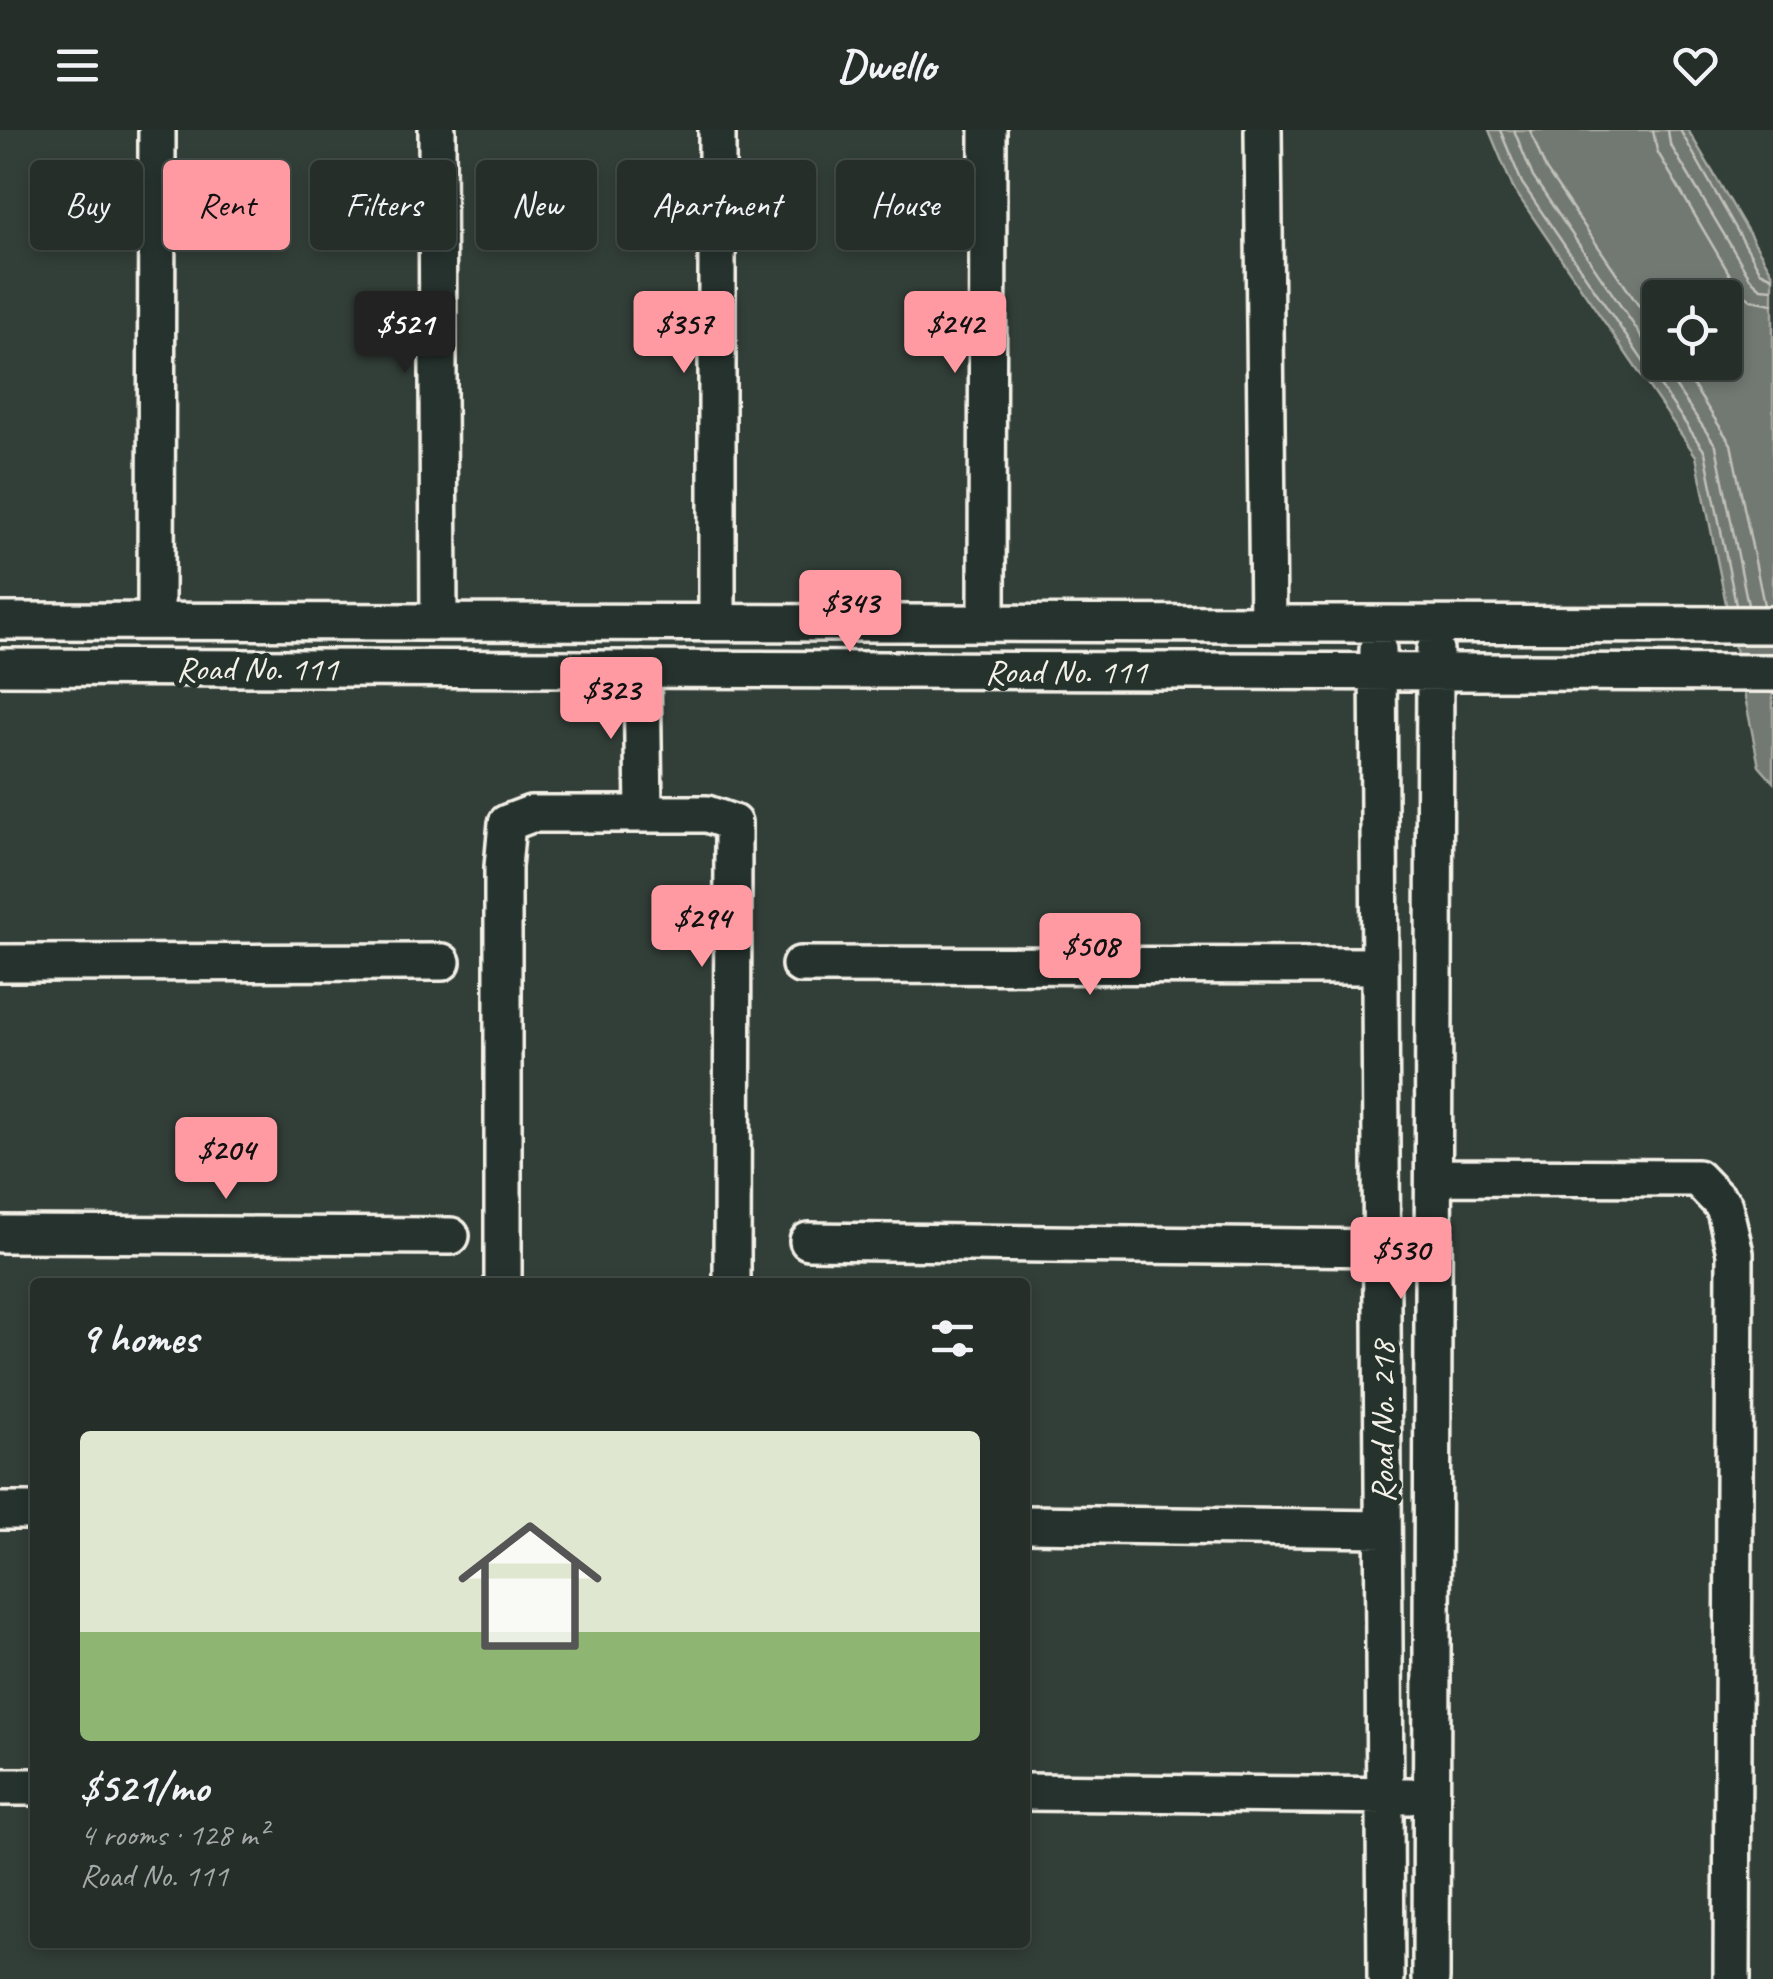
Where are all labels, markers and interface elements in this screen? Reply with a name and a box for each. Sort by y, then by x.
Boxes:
text: Dwello [838,37,935,94]
icon: menu [50,38,105,93]
icon: heart [1668,38,1723,93]
chip: Buy [30,160,143,250]
chip: Rent [163,160,290,250]
chip: Filters [310,160,456,250]
chip: New [476,160,597,250]
chip: Apartment [617,160,816,250]
chip: House [836,160,974,250]
map controls [1642,280,1742,380]
button: locate [1642,280,1742,380]
pin: $521 [346,291,464,376]
pin: $357 [625,291,743,376]
pin: $242 [896,291,1014,376]
text: $521 [376,303,434,344]
text: $357 [656,303,712,344]
text: $242 [926,303,984,344]
pin: $343 [791,570,909,655]
text: $343 [821,582,879,623]
street label: Road No. 111 [176,646,340,691]
street label: Road No. 111 [985,649,1149,694]
pin: $323 [552,657,670,742]
text: $323 [582,669,640,710]
pin: $294 [643,885,761,970]
text: $294 [673,897,731,938]
pin: $508 [1031,913,1149,998]
text: $508 [1061,925,1119,966]
pin: $204 [167,1117,285,1202]
text: $204 [197,1129,255,1170]
pin: $530 [1342,1217,1460,1302]
text: $530 [1372,1229,1430,1270]
icon: filters [925,1311,980,1366]
text: 9 homes [80,1312,198,1365]
street label: Road No. 218 [1360,1338,1405,1503]
icon: home [440,1496,620,1676]
text: $521/mo [80,1761,209,1814]
text: 4 rooms · 128 m² [80,1814,267,1855]
text: Road No. 111 [80,1855,228,1896]

